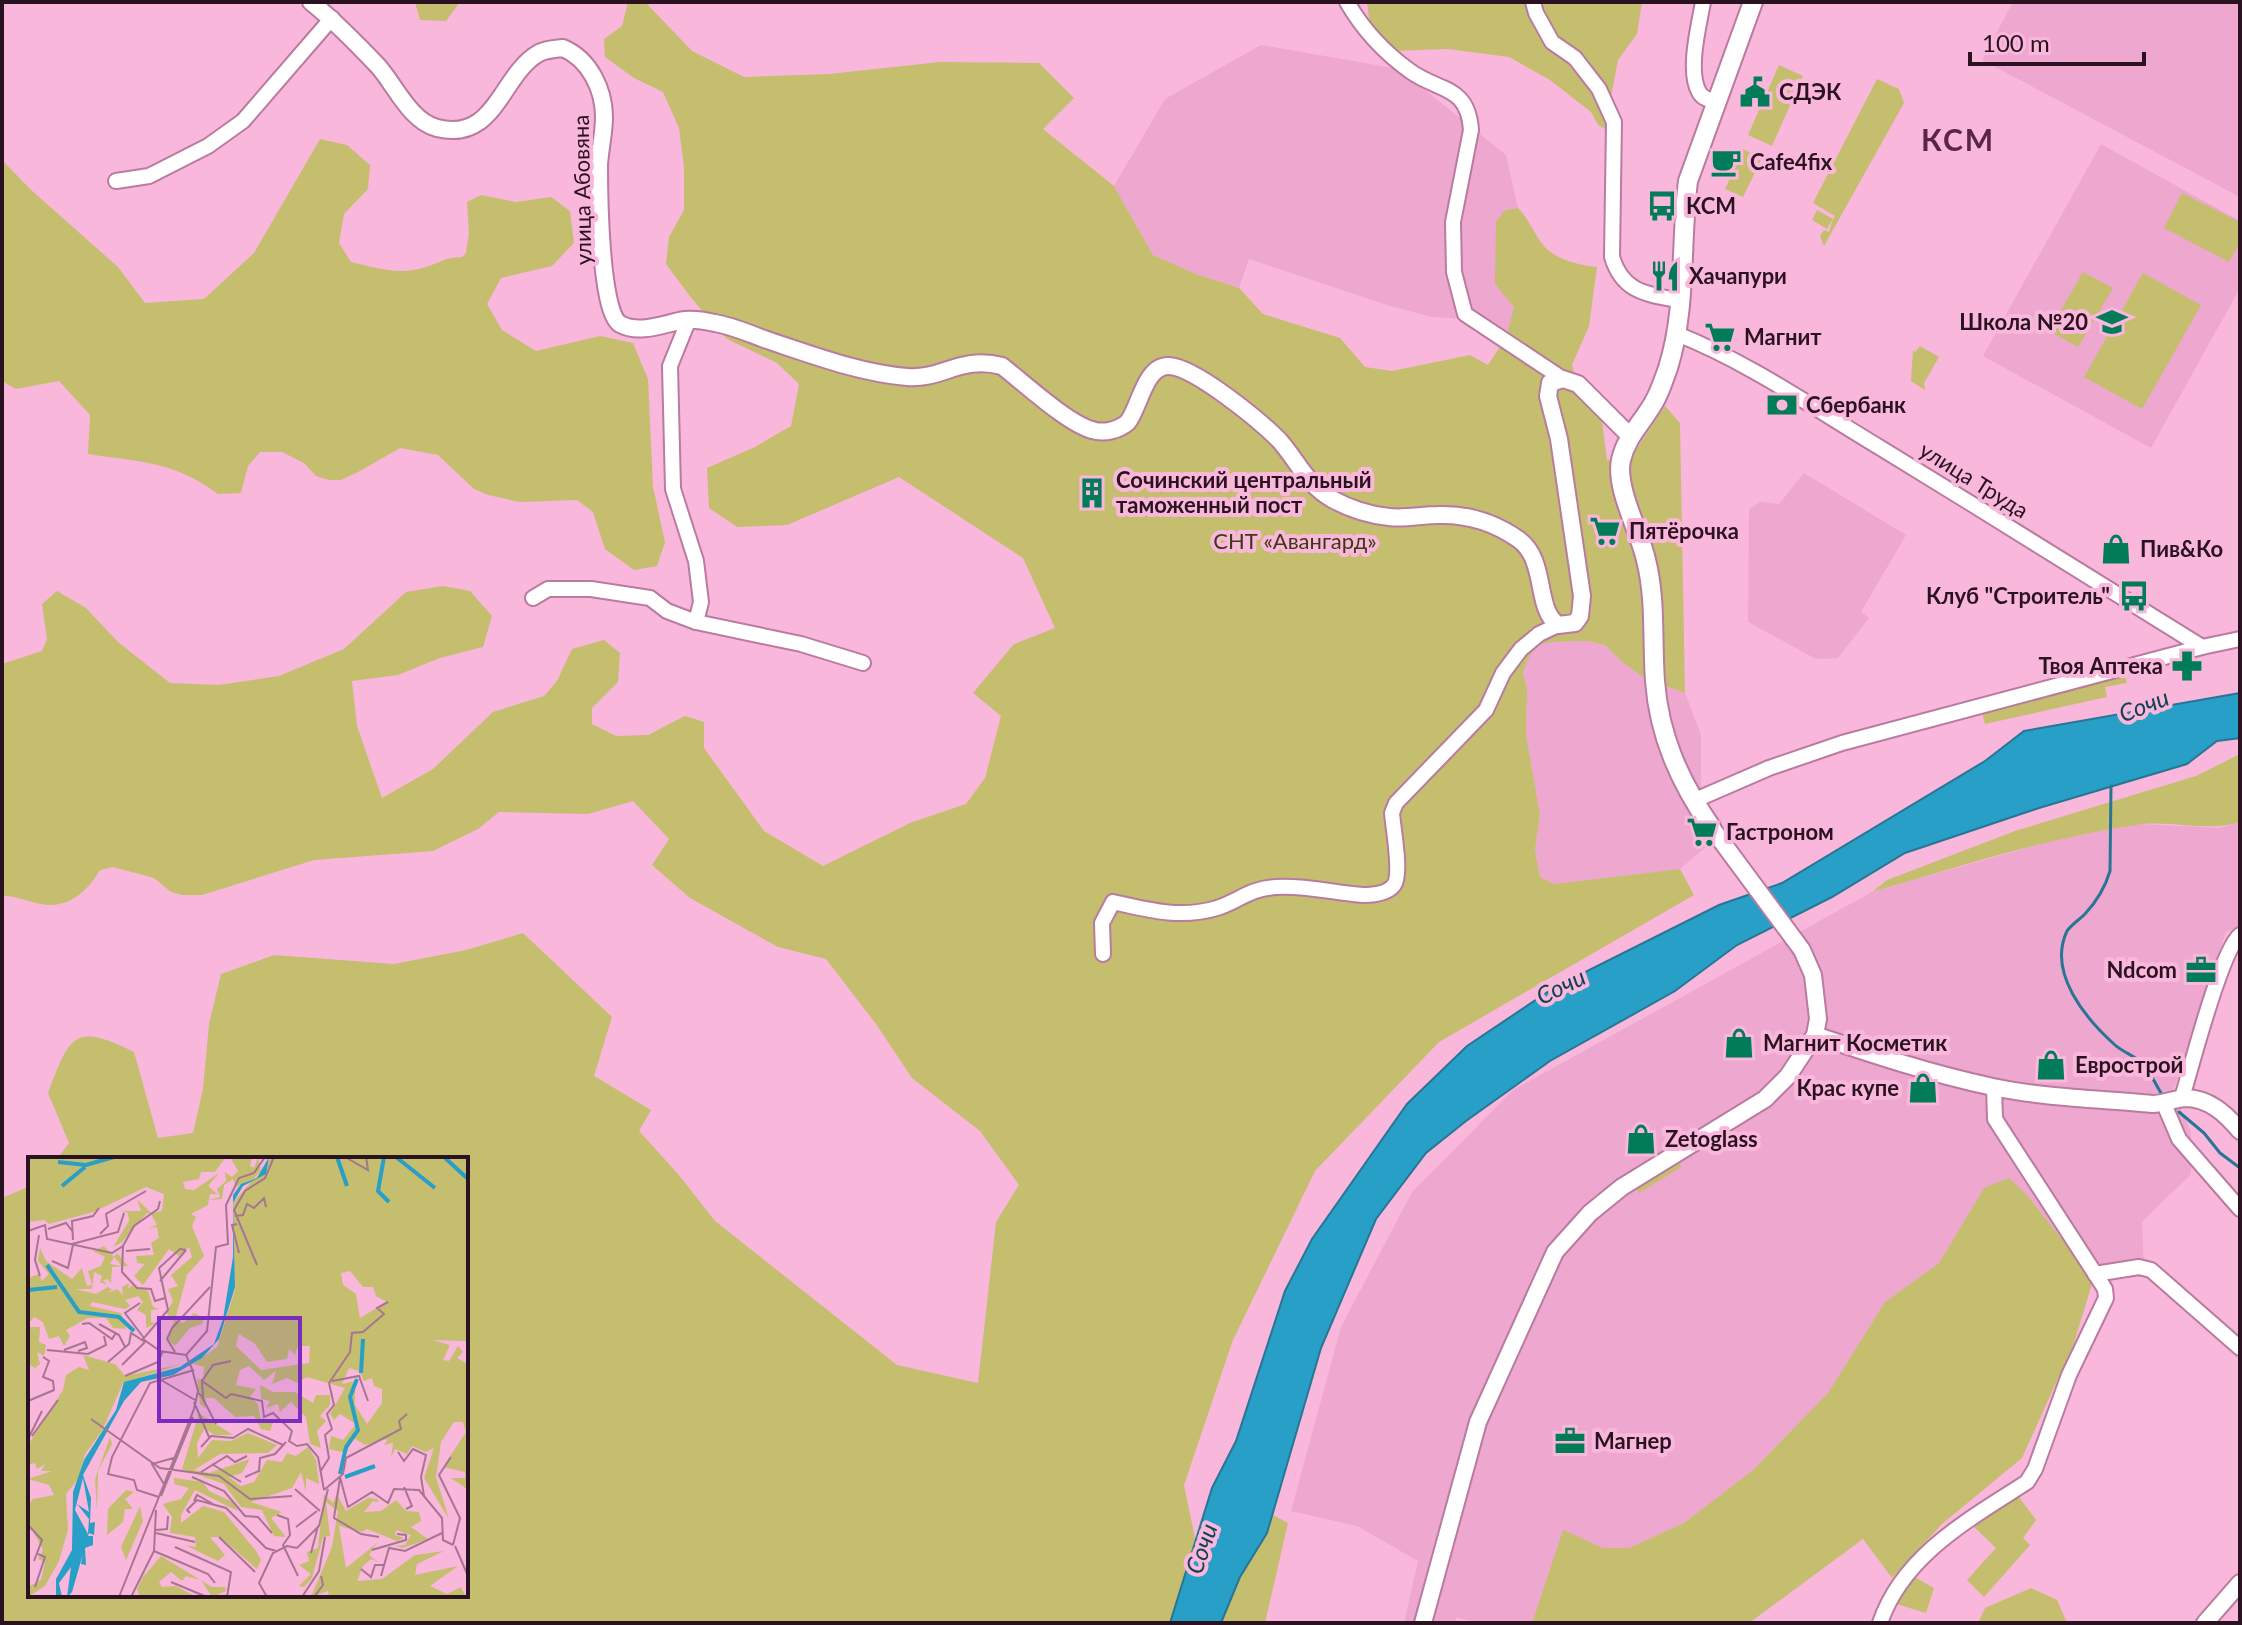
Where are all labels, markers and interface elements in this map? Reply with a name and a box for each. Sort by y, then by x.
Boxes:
scale bar [1970,16,2144,66]
text: 100 m [1982,28,2050,57]
public building icon: СДЭК [1738,75,1772,109]
place label: СДЭК [1779,78,1842,105]
street label: улица Абовяна [567,115,596,265]
district label: КСМ [1921,121,1995,157]
cafe icon: Cafe4fix [1709,145,1743,179]
place label: Cafe4fix [1750,148,1833,175]
bus stop icon: КСМ [1645,189,1679,223]
place label: КСМ [1686,192,1736,219]
restaurant icon: Хачапури [1648,259,1682,293]
place label: Хачапури [1689,262,1787,289]
school or university icon: Школа №20 [2095,305,2129,339]
place label: Школа №20 [1959,308,2088,335]
supermarket icon: Магнит [1703,320,1737,354]
place label: Магнит [1744,323,1822,350]
bank icon: Сбербанк [1765,388,1799,422]
place label: Сбербанк [1806,391,1906,418]
street label: улица Труда [1915,435,2034,524]
place label: Сочинский центральный таможенный пост [1116,466,1372,518]
building icon: Сочинский центральный таможенный пост [1075,476,1109,510]
supermarket icon: Пятёрочка [1588,514,1622,548]
place label: Пятёрочка [1629,517,1739,544]
park label: СНТ «Авангард» [1213,527,1377,554]
shop icon: Пив&Ко [2099,532,2133,566]
place label: Пив&Ко [2140,535,2223,562]
bus stop icon: Клуб "Строитель" [2117,579,2151,613]
place label: Клуб "Строитель" [1926,582,2110,609]
pharmacy icon: Твоя Аптека [2170,649,2204,683]
place label: Твоя Аптека [2038,652,2163,679]
water label: Сочи [2114,682,2173,727]
supermarket icon: Гастроном [1685,815,1719,849]
place label: Гастроном [1726,818,1834,845]
office icon: Ndcom [2184,953,2218,987]
place label: Ndcom [2106,956,2177,983]
water label: Сочи [1531,961,1590,1010]
shop icon: Магнит Косметик [1722,1026,1756,1060]
place label: Магнит Косметик [1763,1029,1947,1056]
shop icon: Еврострой [2034,1048,2068,1082]
place label: Еврострой [2075,1051,2183,1078]
shop icon: Крас купе [1906,1071,1940,1105]
place label: Крас купе [1796,1074,1899,1101]
shop icon: Zetoglass [1624,1122,1658,1156]
place label: Zetoglass [1665,1125,1758,1152]
inset map [28,1157,468,1597]
office icon: Магнер [1553,1424,1587,1458]
place label: Магнер [1594,1427,1672,1454]
water label: Сочи [1179,1520,1223,1577]

